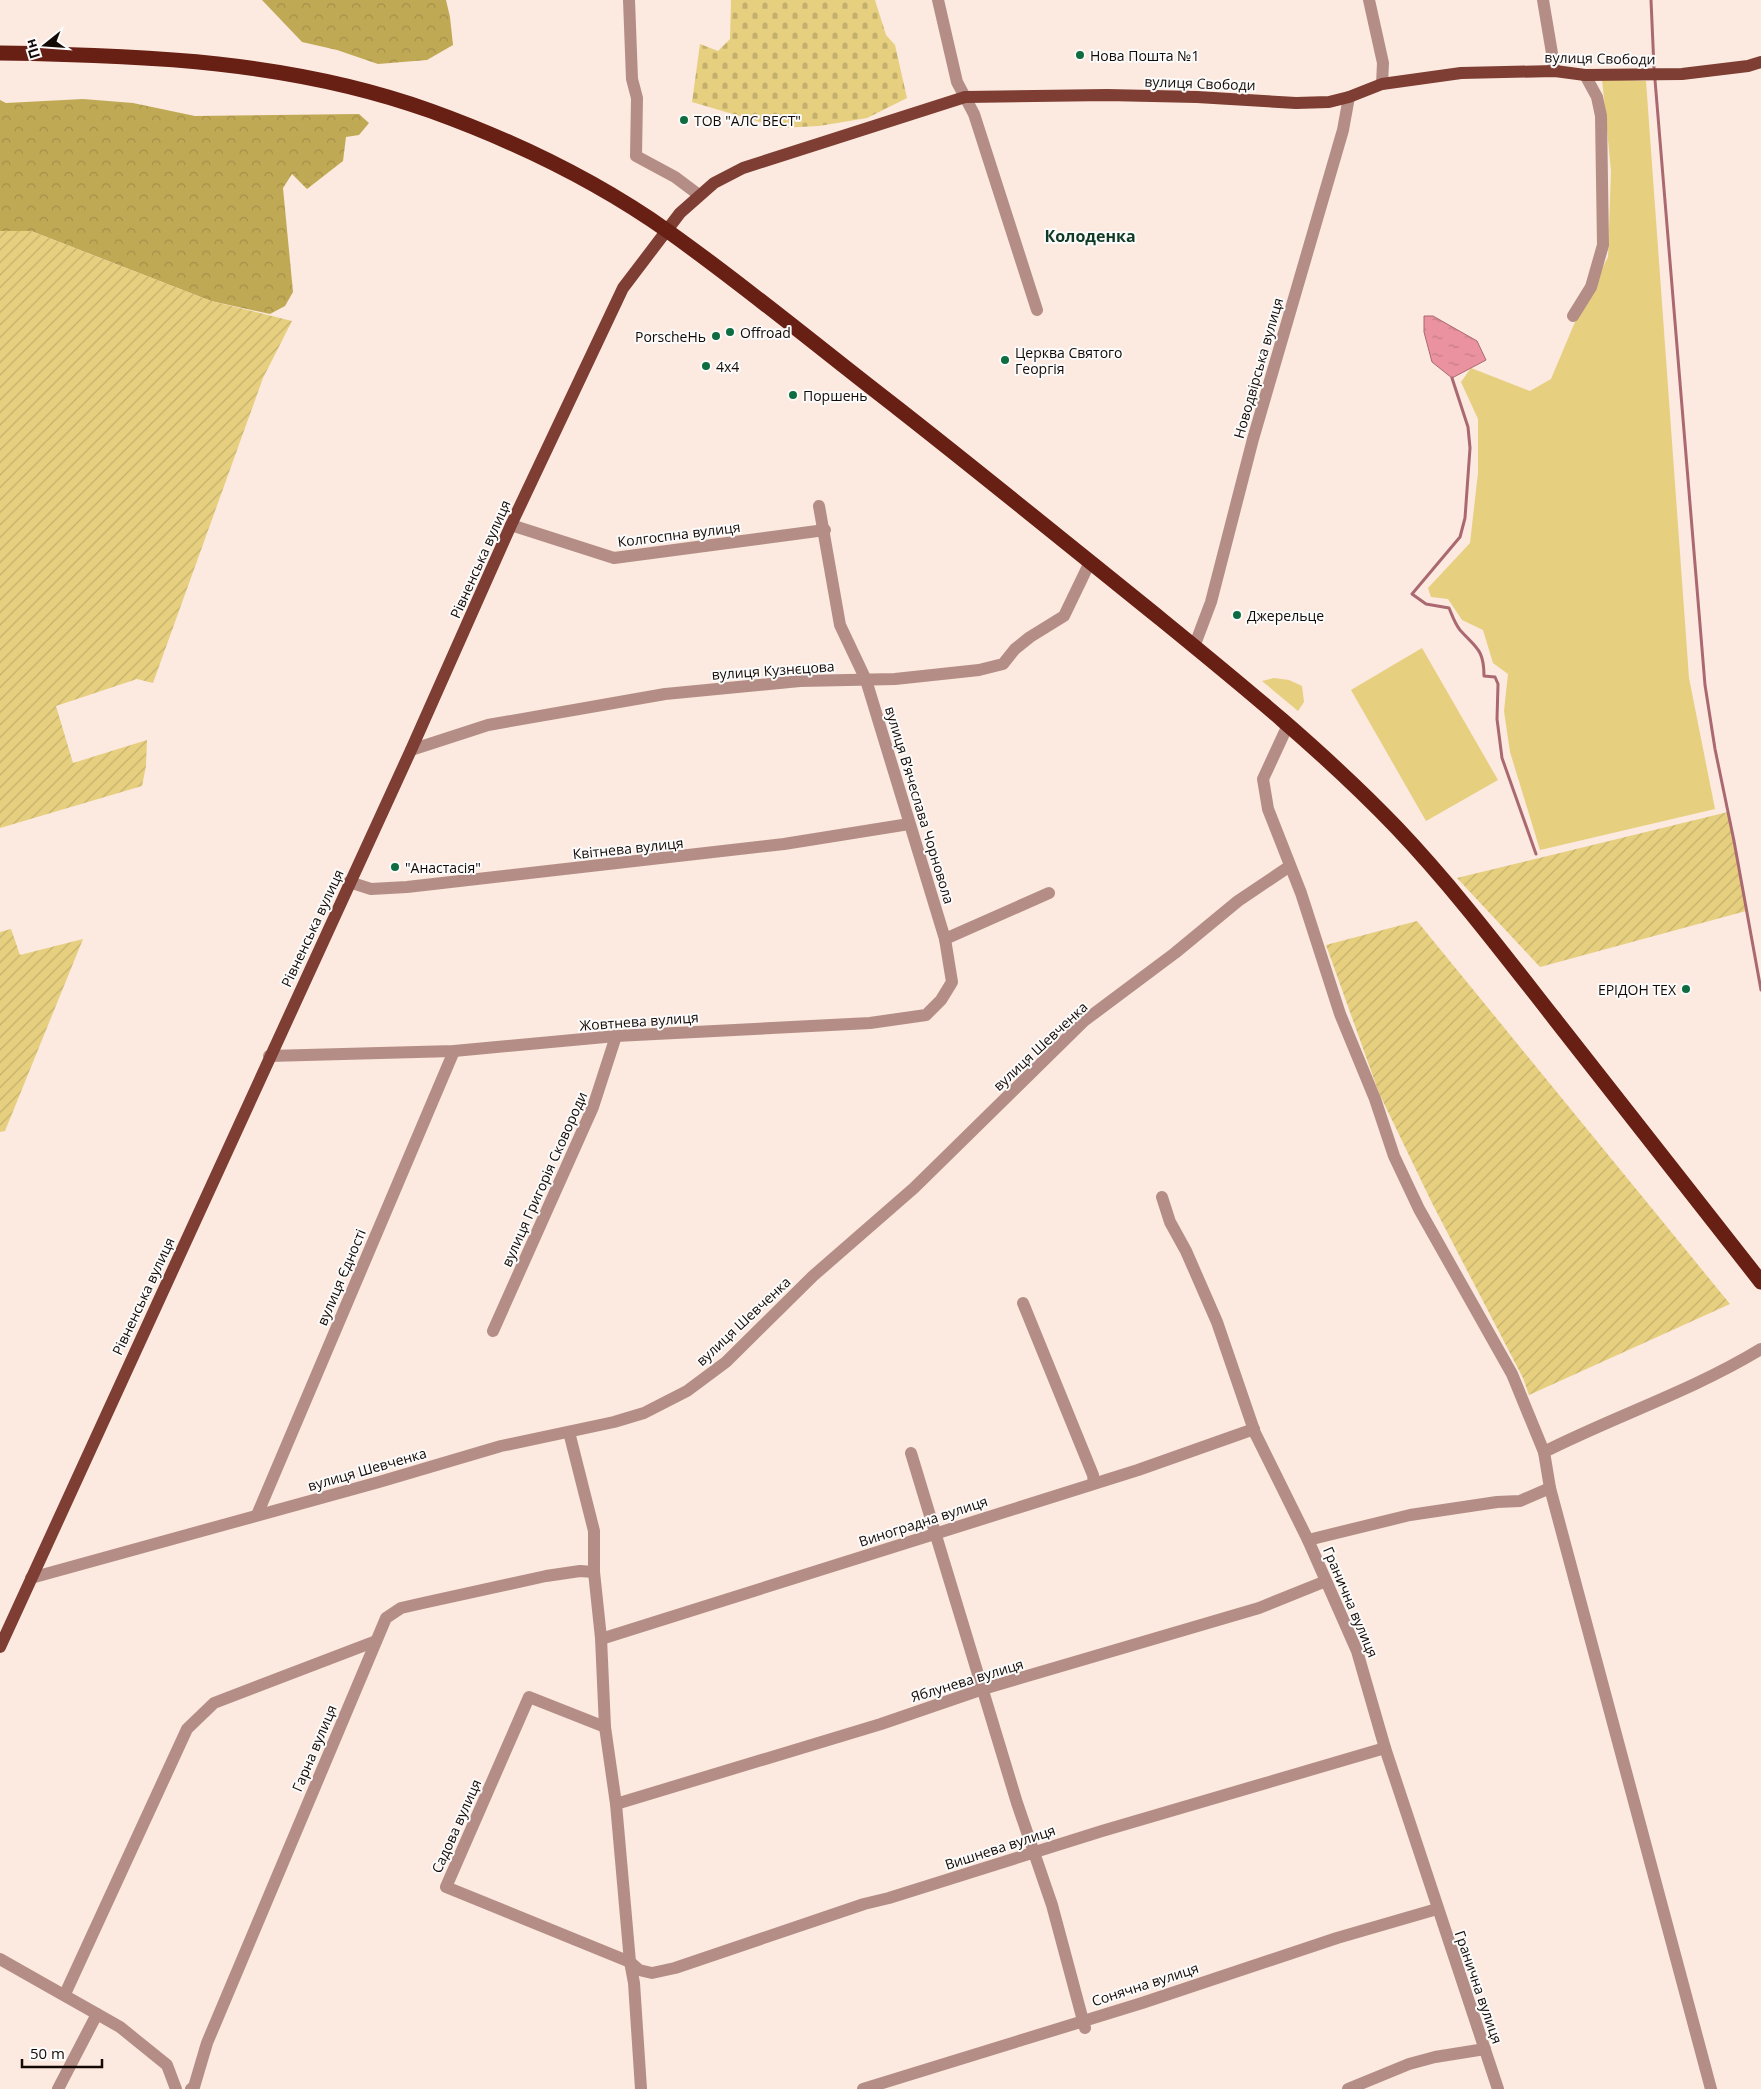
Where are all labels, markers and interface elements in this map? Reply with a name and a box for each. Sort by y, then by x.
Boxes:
north arrow [20,20,70,70]
text: Пн [20,37,44,61]
place label: Нова Пошта №1 [1090,46,1200,65]
street label: вулиця Свободи [1544,48,1656,68]
marker: Нова Пошта №1 [1074,49,1086,61]
street label: вулиця Свободи [1144,72,1256,94]
place label: ТОВ "АЛС ВЕСТ" [694,111,801,130]
marker: ТОВ "АЛС ВЕСТ" [678,114,690,126]
district label: Колоденка [1044,225,1136,247]
street label: Новодвірська вулиця [1229,295,1287,441]
place label: Offroad [740,323,791,342]
marker: Offroad [724,326,736,338]
place label: PorscheНь [635,327,706,346]
marker: PorscheНь [710,330,722,342]
place label: Церква Святого Георгія [1015,343,1123,378]
marker: Церква Святого Георгія [999,354,1011,366]
place label: 4x4 [716,357,739,376]
marker: 4x4 [700,360,712,372]
place label: Поршень [803,386,868,405]
marker: Поршень [787,389,799,401]
street label: Рівненська вулиця [445,497,515,621]
street label: Колгоспна вулиця [617,517,741,551]
place label: Джерельце [1247,606,1324,625]
marker: Джерельце [1231,609,1243,621]
street label: вулиця Кузнєцова [711,656,835,684]
street label: вулиця Вʼячеслава Чорновола [881,704,959,906]
street label: Квітнева вулиця [572,833,684,863]
place label: "Анастасія" [405,858,481,877]
marker: "Анастасія" [389,861,401,873]
street label: Рівненська вулиця [276,866,348,990]
place label: ЕРІДОН ТЕХ [1598,980,1677,999]
marker: ЕРІДОН ТЕХ [1680,983,1692,995]
street label: вулиця Шевченка [989,997,1091,1095]
street label: Жовтнева вулиця [579,1007,699,1035]
street label: вулиця Григорія Сковороди [497,1088,591,1270]
street label: вулиця Єдності [312,1226,370,1328]
street label: Рівненська вулиця [107,1234,179,1358]
street label: вулиця Шевченка [692,1272,794,1370]
street label: вулиця Шевченка [305,1443,429,1495]
street label: Виноградна вулиця [856,1491,990,1551]
street label: Гранична вулиця [1319,1544,1383,1660]
street label: Яблунева вулиця [908,1654,1026,1706]
street label: Гарна вулиця [287,1702,341,1794]
street label: Садова вулиця [427,1776,485,1876]
street label: Вишнева вулиця [942,1820,1058,1874]
street label: Гранична вулиця [1451,1928,1507,2046]
street label: Сонячна вулиця [1089,1958,1201,2010]
scale bar [22,2036,102,2068]
text: 50 m [30,2043,65,2063]

